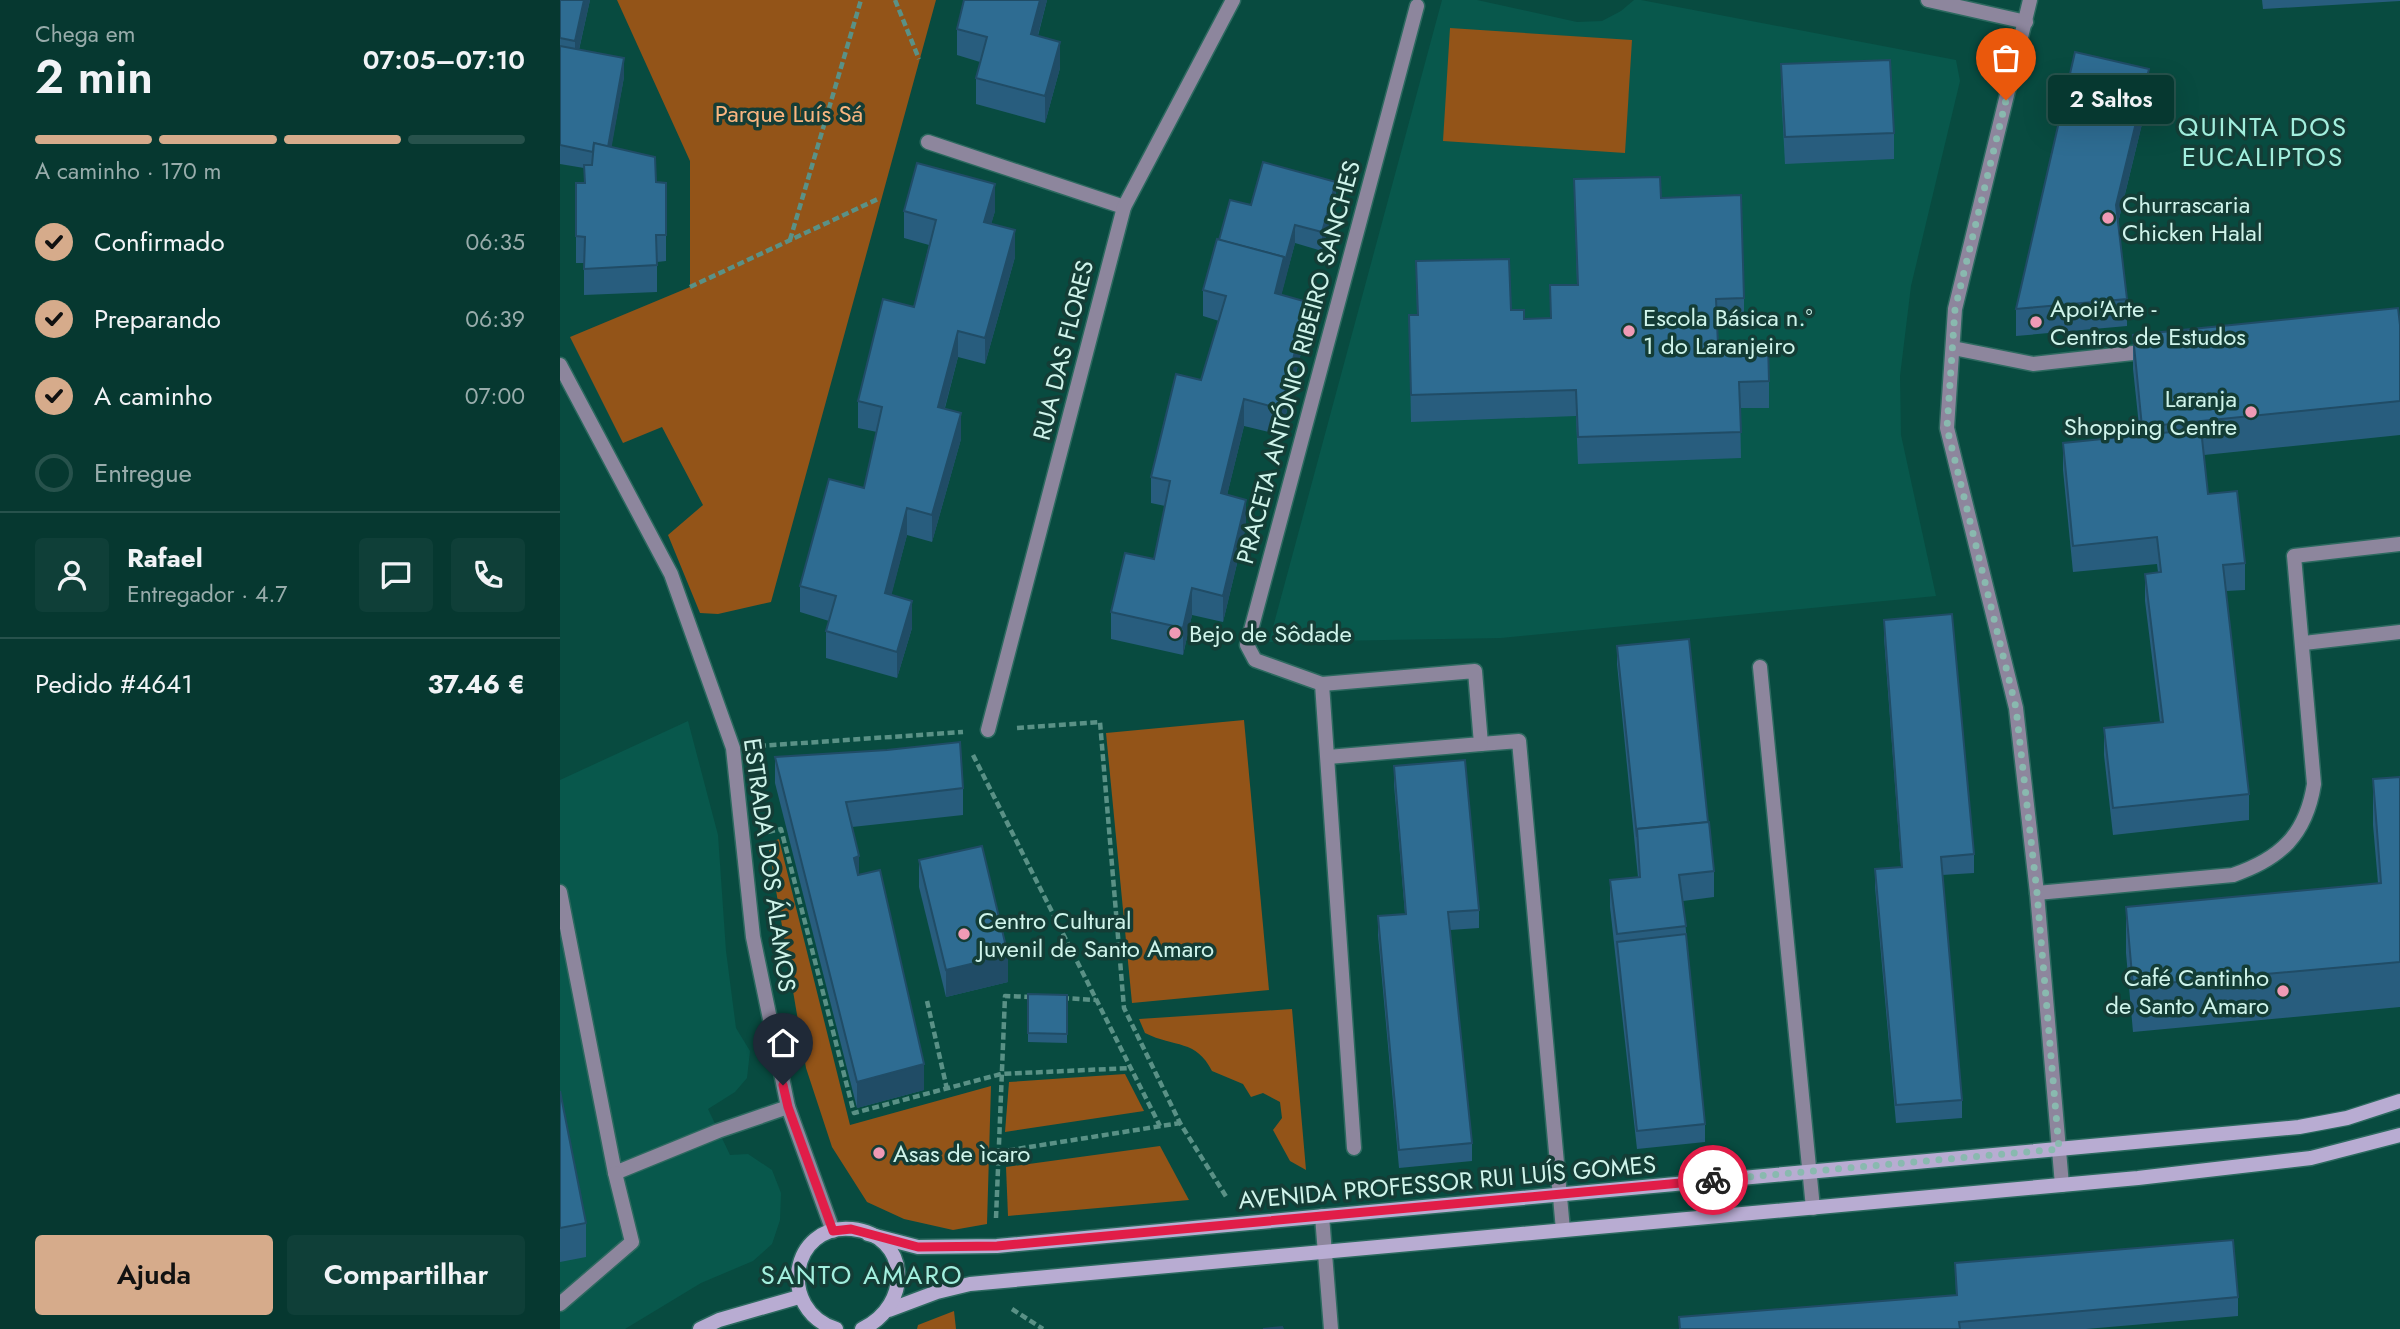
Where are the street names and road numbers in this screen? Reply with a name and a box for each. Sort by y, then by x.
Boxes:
street label: PRACETA ANTÓNIO RIBEIRO SANCHES [1227,157,1369,567]
street label: RUA DAS FLORES [1024,256,1102,444]
street label: ESTRADA DOS ÁLAMOS [735,736,805,994]
street label: AVENIDA PROFESSOR RUI LUÍS GOMES [1237,1146,1657,1218]

